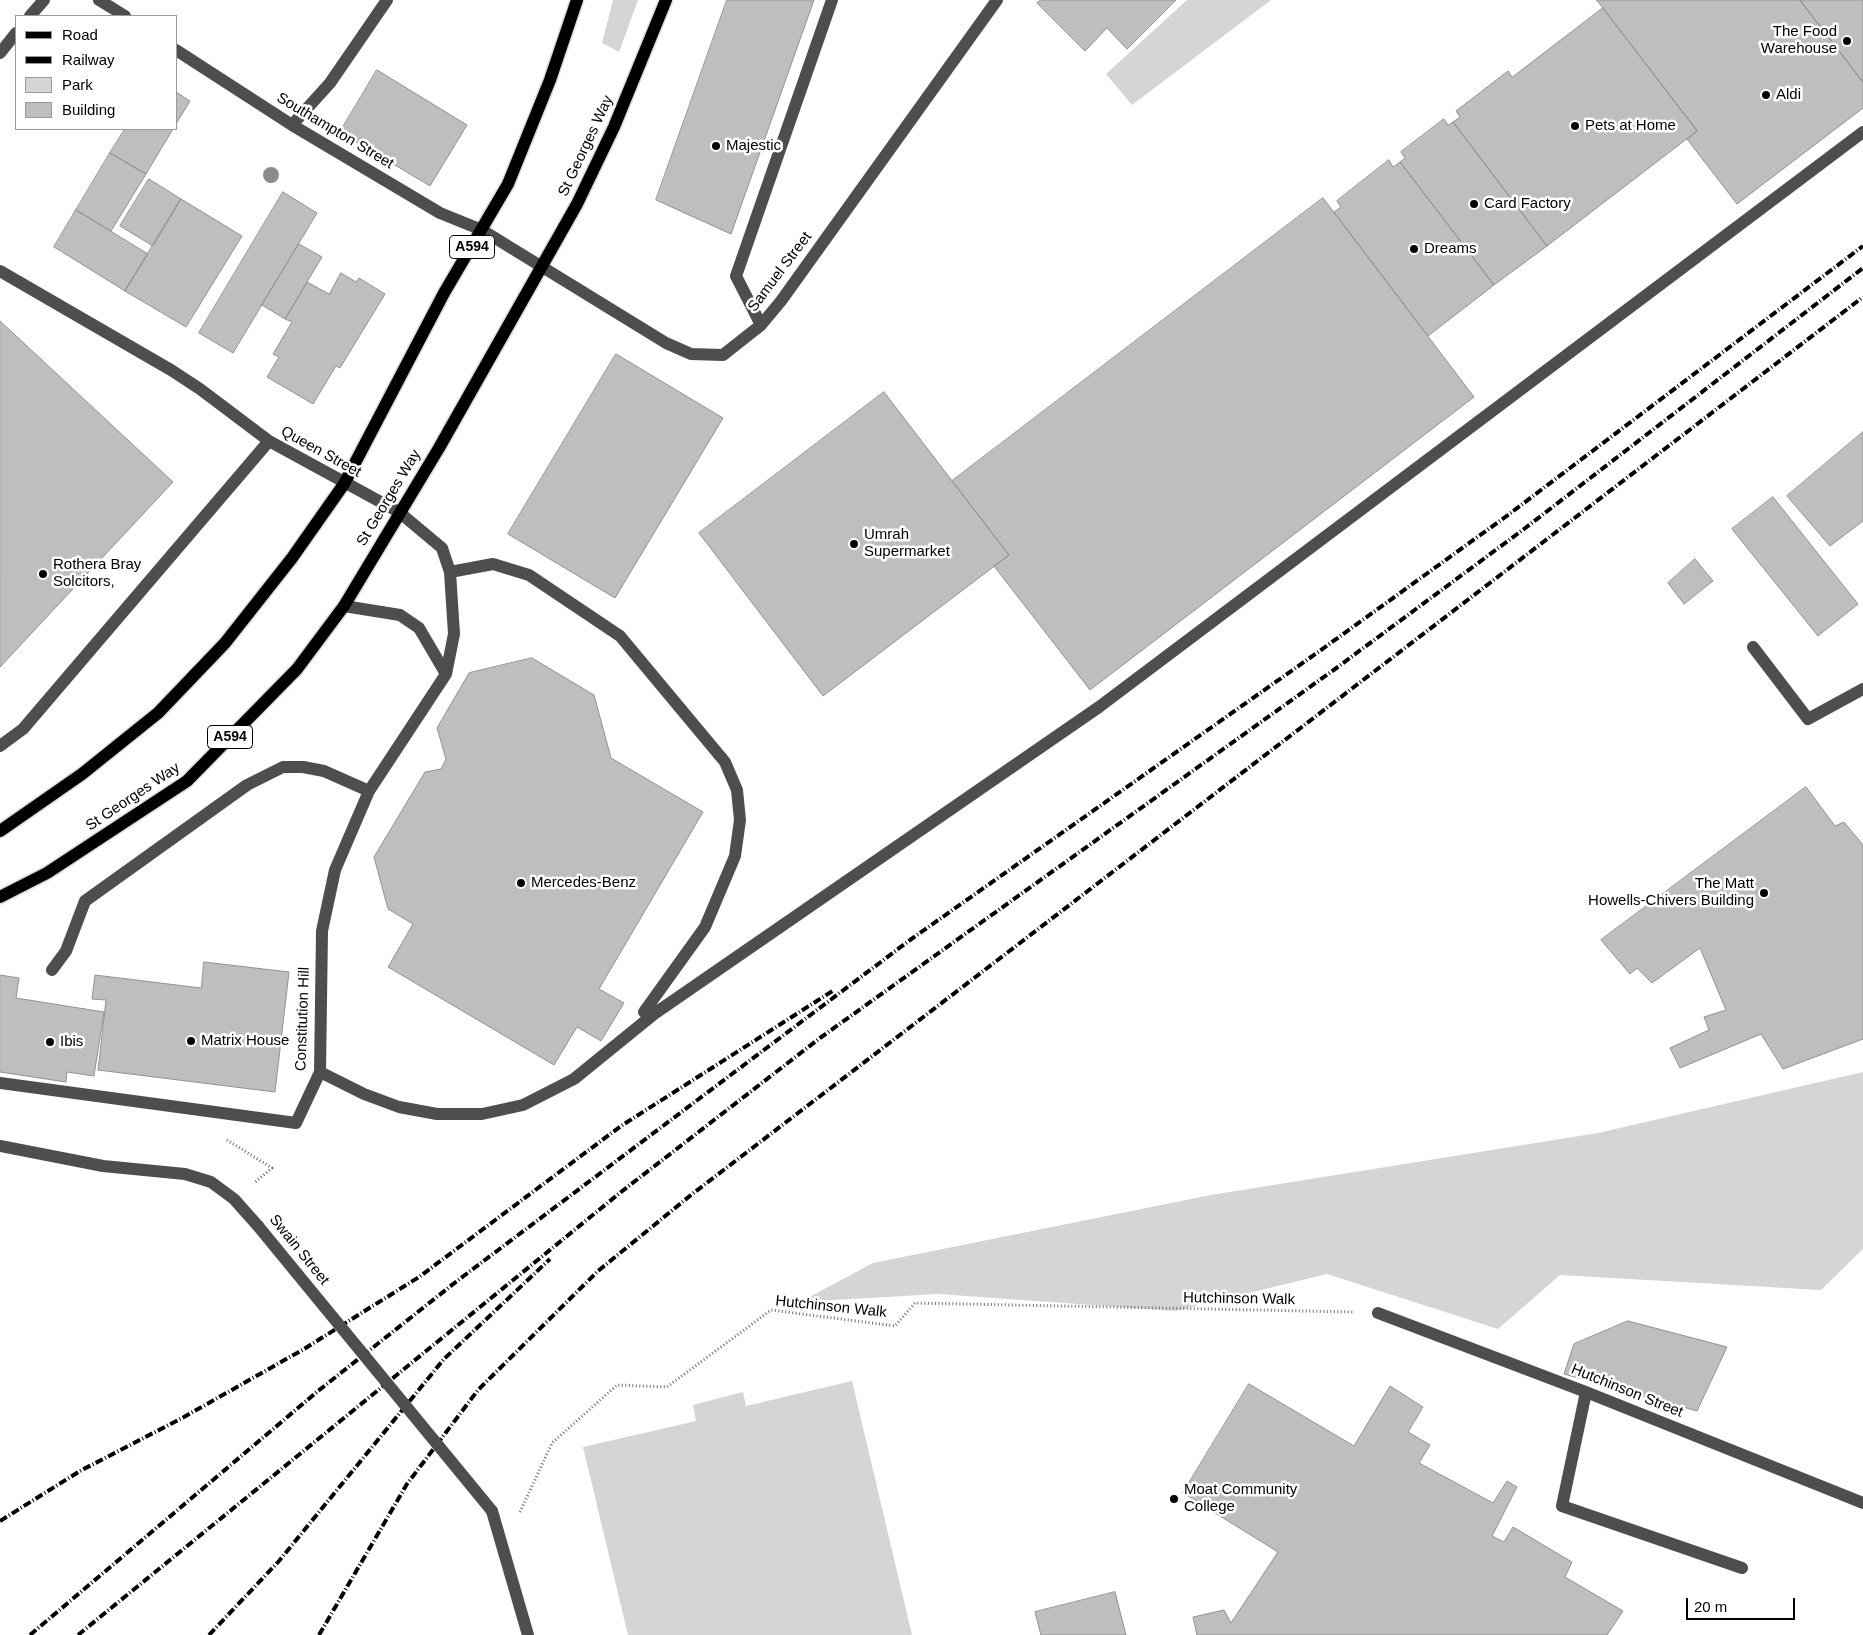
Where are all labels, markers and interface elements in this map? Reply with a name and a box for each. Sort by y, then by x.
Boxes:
legend [15,15,178,130]
place label: The Food Warehouse [1761,23,1837,58]
text: Road [62,26,98,43]
marker: The Food Warehouse [1841,35,1853,47]
text: Railway [62,51,115,68]
text: Park [62,76,93,93]
place label: Aldi [1776,86,1801,104]
street label: Southampton Street [273,89,397,173]
marker: Aldi [1760,89,1772,101]
street label: St Georges Way [555,93,617,199]
text: Building [62,101,115,118]
place label: Pets at Home [1585,117,1676,135]
marker: Pets at Home [1569,120,1581,132]
place label: Majestic [726,137,781,155]
marker: Majestic [710,140,722,152]
place label: Card Factory [1484,195,1571,213]
marker: Card Factory [1468,198,1480,210]
street label: Samuel Street [744,229,816,315]
road number: A594 [450,236,494,258]
place label: Dreams [1424,240,1477,258]
marker: Dreams [1408,243,1420,255]
street label: Queen Street [278,423,364,481]
street label: St Georges Way [353,446,425,550]
place label: Umrah Supermarket [864,526,950,561]
marker: Umrah Supermarket [848,538,860,550]
place label: Rothera Bray Solcitors, [53,556,141,591]
marker: Rothera Bray Solcitors, [37,568,49,580]
road number: A594 [208,726,252,749]
street label: St Georges Way [83,759,183,835]
place label: Mercedes-Benz [531,874,636,892]
place label: The Matt Howells-Chivers Building [1588,875,1754,910]
marker: Mercedes-Benz [515,877,527,889]
marker: The Matt Howells-Chivers Building [1758,887,1770,899]
street label: Constitution Hill [292,967,314,1071]
place label: Matrix House [201,1032,289,1050]
place label: Ibis [60,1033,83,1051]
marker: Matrix House [185,1035,197,1047]
marker: Ibis [44,1036,56,1048]
street label: Swain Street [265,1211,333,1289]
street label: Hutchinson Walk [1183,1289,1295,1309]
street label: Hutchinson Walk [774,1292,888,1322]
street label: Hutchinson Street [1568,1360,1686,1422]
place label: Moat Community College [1184,1481,1297,1516]
marker: Moat Community College [1168,1493,1180,1505]
scale bar [1688,1588,1797,1620]
text: 20 m [1694,1598,1727,1615]

